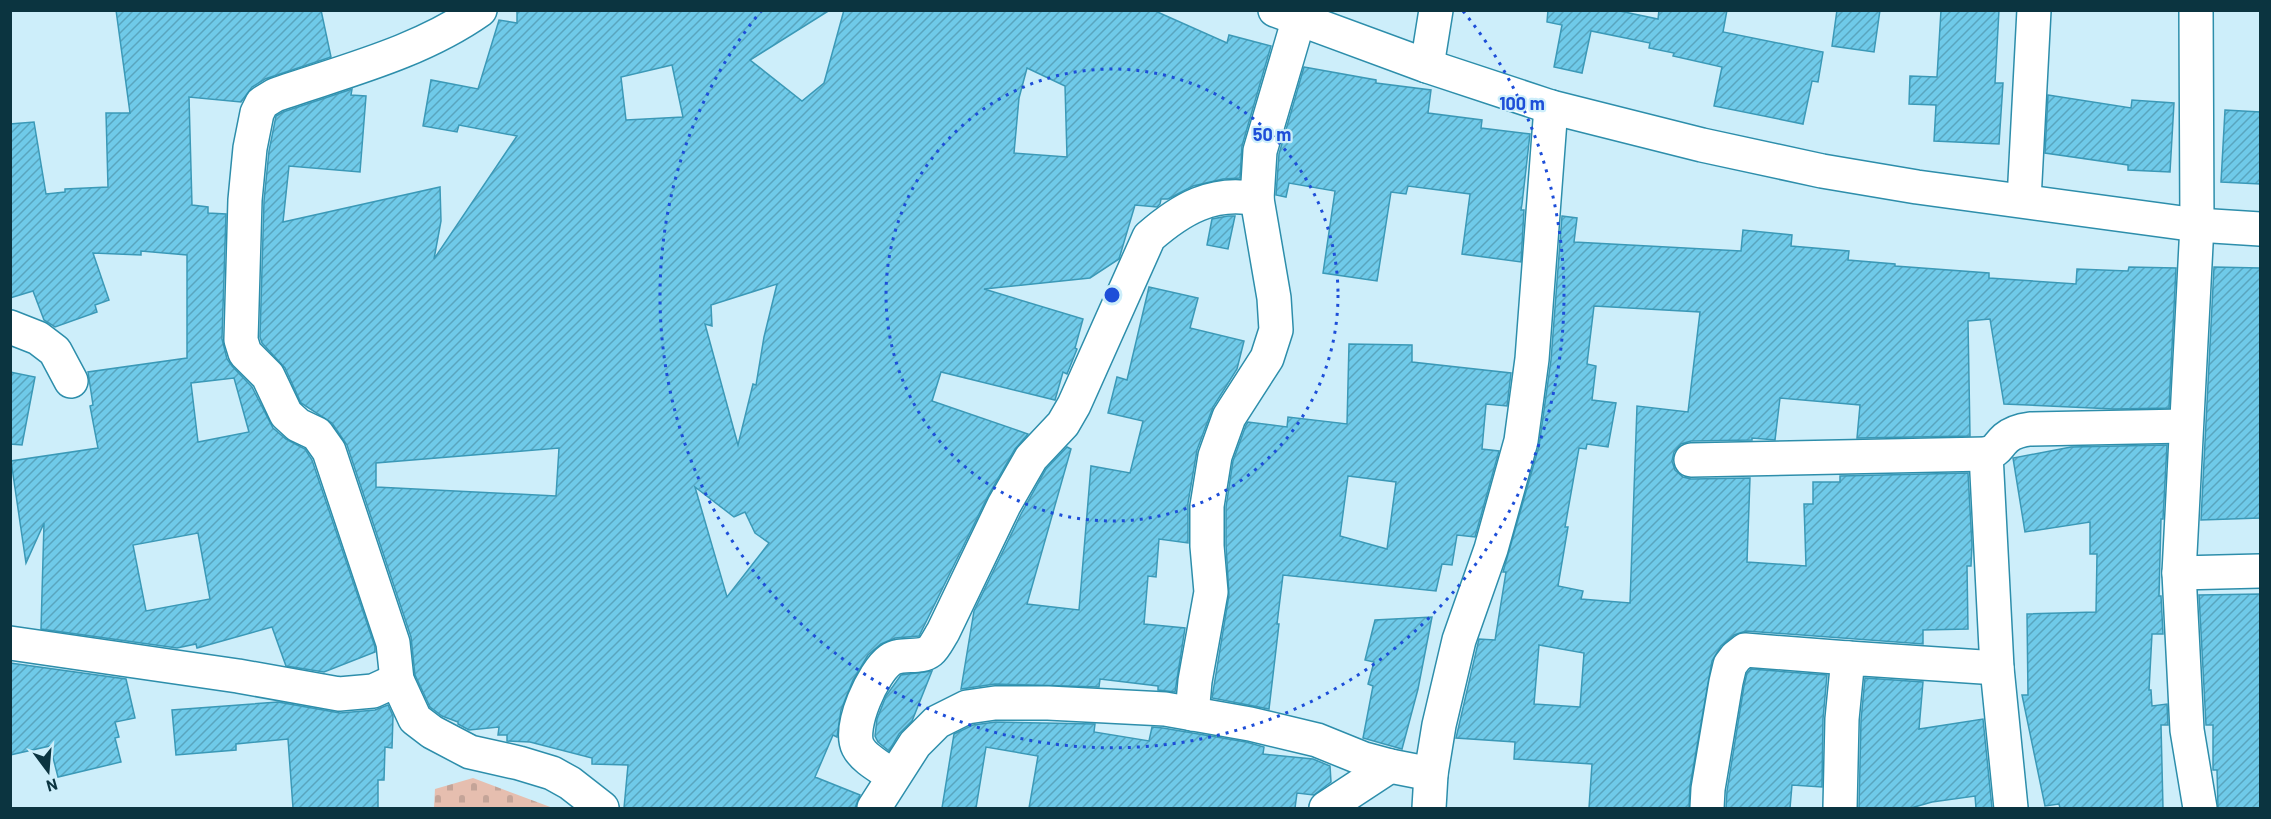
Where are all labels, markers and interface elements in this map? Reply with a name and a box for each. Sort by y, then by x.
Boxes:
text: 100 m [1499,92,1545,114]
text: 50 m [1253,123,1291,145]
centre of rings [1102,285,1122,305]
north arrow [18,741,78,801]
text: N [45,775,60,796]

